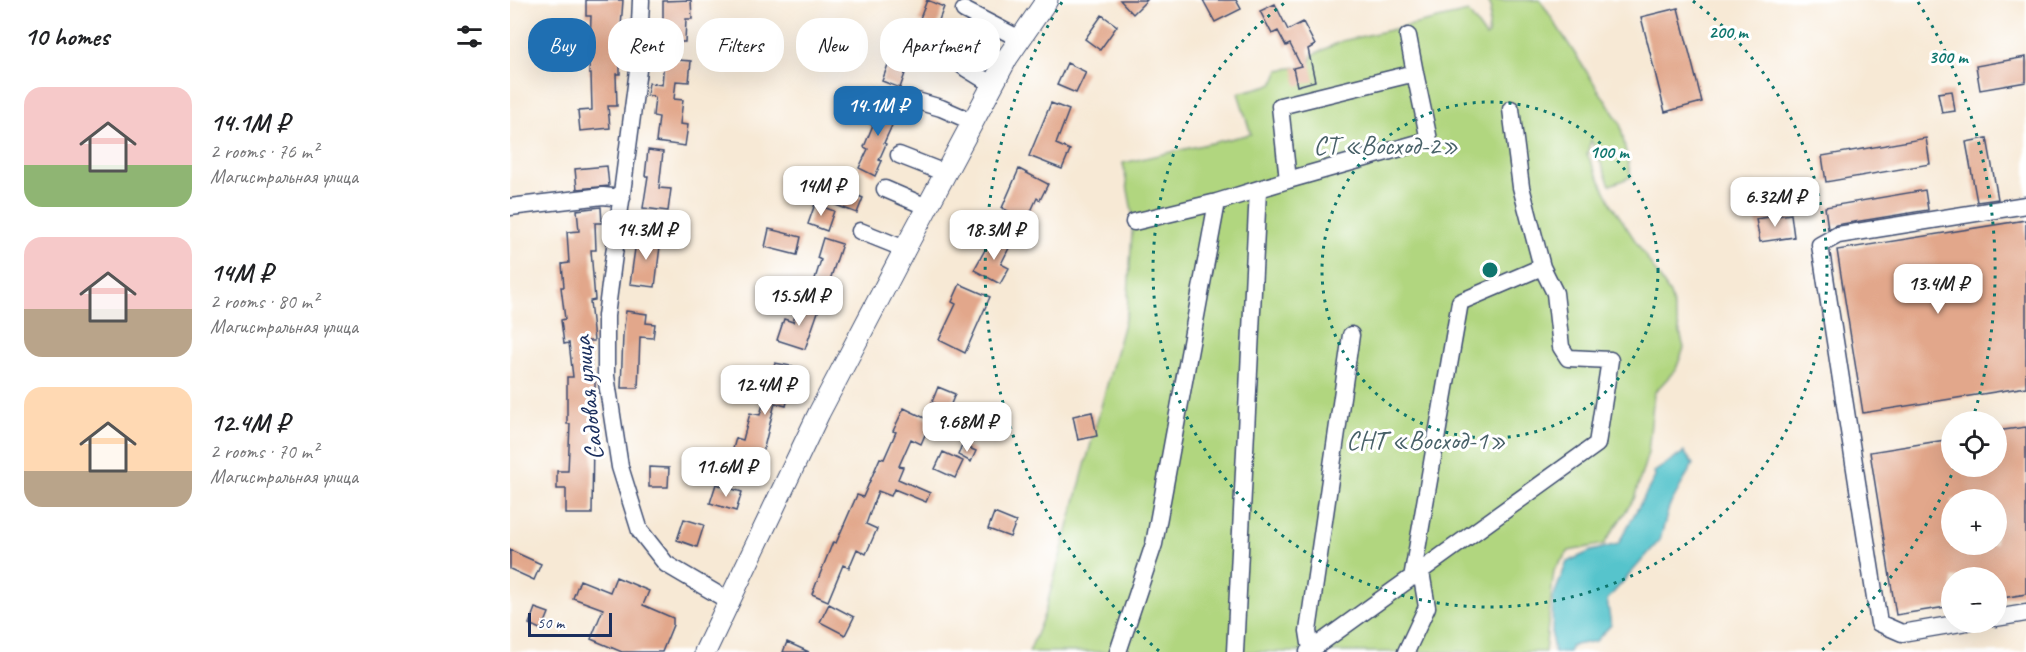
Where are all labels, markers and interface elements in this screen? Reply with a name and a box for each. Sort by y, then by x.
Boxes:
chip: Buy [528,18,596,72]
chip: Rent [608,18,684,72]
chip: Filters [696,18,784,72]
chip: New [796,18,868,72]
chip: Apartment [880,18,1000,72]
text: 10 homes [24,20,109,53]
icon: filters [453,20,486,53]
text: 200 m [1709,21,1749,43]
text: 300 m [1929,46,1969,68]
pin: 14.1M ₽ [823,86,933,137]
text: 14.1M ₽ [848,93,908,118]
text: 14.1M ₽ [210,106,289,139]
icon: home [72,111,144,183]
park label: СТ «Восход-2» [1314,129,1458,162]
text: 2 rooms · 76 m² [210,139,318,164]
text: 100 m [1590,141,1630,163]
text: Магистральная улица [210,164,358,189]
pin: 14M ₽ [779,166,863,217]
text: 14M ₽ [797,173,845,198]
pin: 6.32M ₽ [1720,177,1830,228]
text: 6.32M ₽ [1744,184,1806,209]
pin: 14.3M ₽ [591,210,701,261]
pin: 18.3M ₽ [939,210,1049,261]
text: 14.3M ₽ [616,217,676,242]
text: 18.3M ₽ [964,217,1024,242]
text: 14M ₽ [210,256,272,289]
centre of rings [1480,260,1500,280]
icon: home [72,261,144,333]
pin: 13.4M ₽ [1883,264,1993,315]
text: 13.4M ₽ [1908,271,1968,296]
pin: 15.5M ₽ [744,276,854,327]
text: 15.5M ₽ [769,283,829,308]
text: 2 rooms · 80 m² [210,289,318,314]
text: Магистральная улица [210,314,358,339]
street label: Садовая улица [565,333,611,462]
pin: 12.4M ₽ [710,365,820,416]
text: 12.4M ₽ [735,372,795,397]
pin: 9.68M ₽ [912,402,1022,453]
text: 12.4M ₽ [210,406,289,439]
text: 9.68M ₽ [937,409,997,434]
icon: home [72,411,144,483]
map controls [1941,411,2007,633]
button: locate [1941,411,2007,477]
park label: СНТ «Восход-1» [1346,424,1506,457]
text: 2 rooms · 70 m² [210,439,318,464]
pin: 11.6M ₽ [671,447,781,498]
text: 11.6M ₽ [695,454,757,479]
text: Магистральная улица [210,464,358,489]
button: + [1941,489,2007,555]
button: − [1941,567,2007,633]
scale bar [528,610,612,638]
text: 50 m [537,613,564,633]

